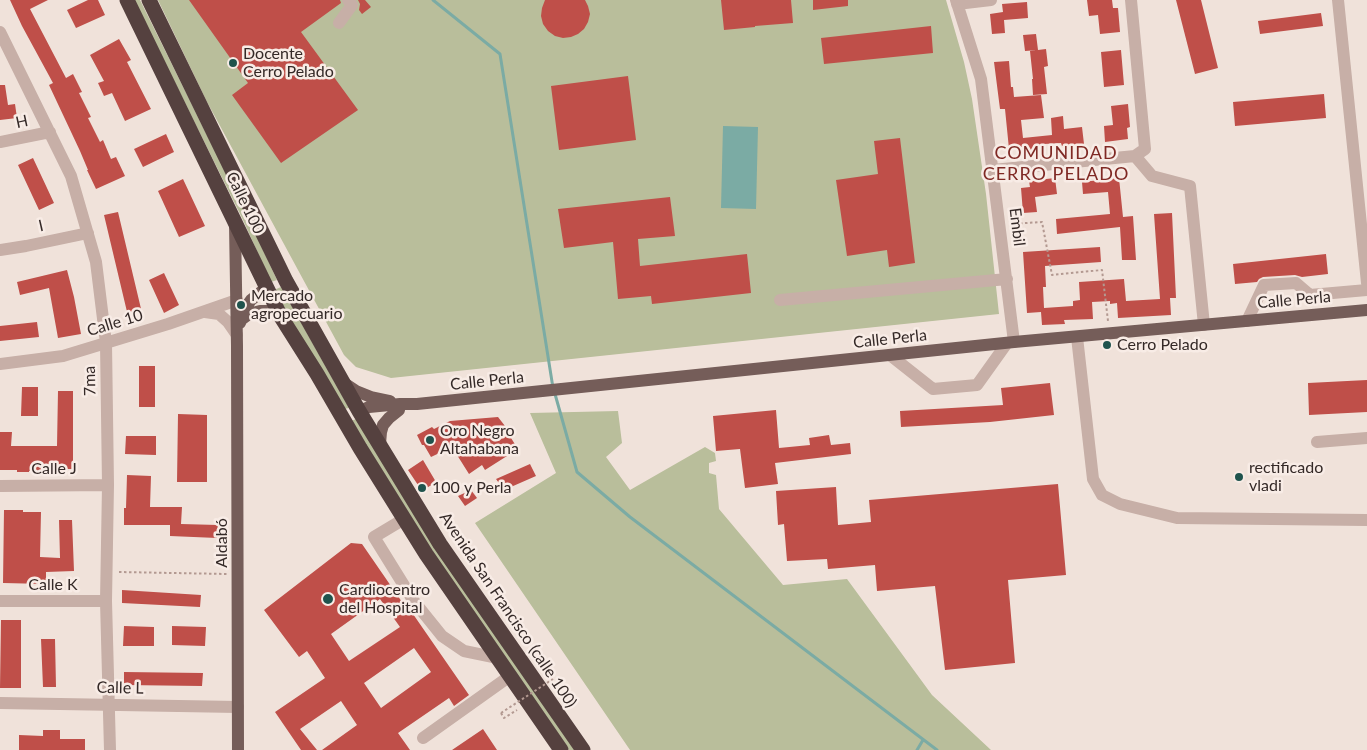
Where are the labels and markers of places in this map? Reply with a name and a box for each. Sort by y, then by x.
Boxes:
place label: Docente Cerro Pelado [243,44,334,82]
marker: Docente Cerro Pelado [227,57,239,69]
place label: Mercado agropecuario [251,286,343,324]
marker: Mercado agropecuario [235,299,247,311]
place label: Cerro Pelado [1117,335,1208,355]
marker: Cerro Pelado [1101,339,1113,351]
place label: Oro Negro Altahabana [440,421,519,459]
marker: Oro Negro Altahabana [424,434,436,446]
place label: rectificado vladi [1249,458,1323,496]
marker: rectificado vladi [1233,471,1245,483]
place label: 100 y Perla [432,478,511,498]
marker: 100 y Perla [416,482,428,494]
place label: Cardiocentro del Hospital [339,580,430,618]
marker: Cardiocentro del Hospital [321,592,335,606]

